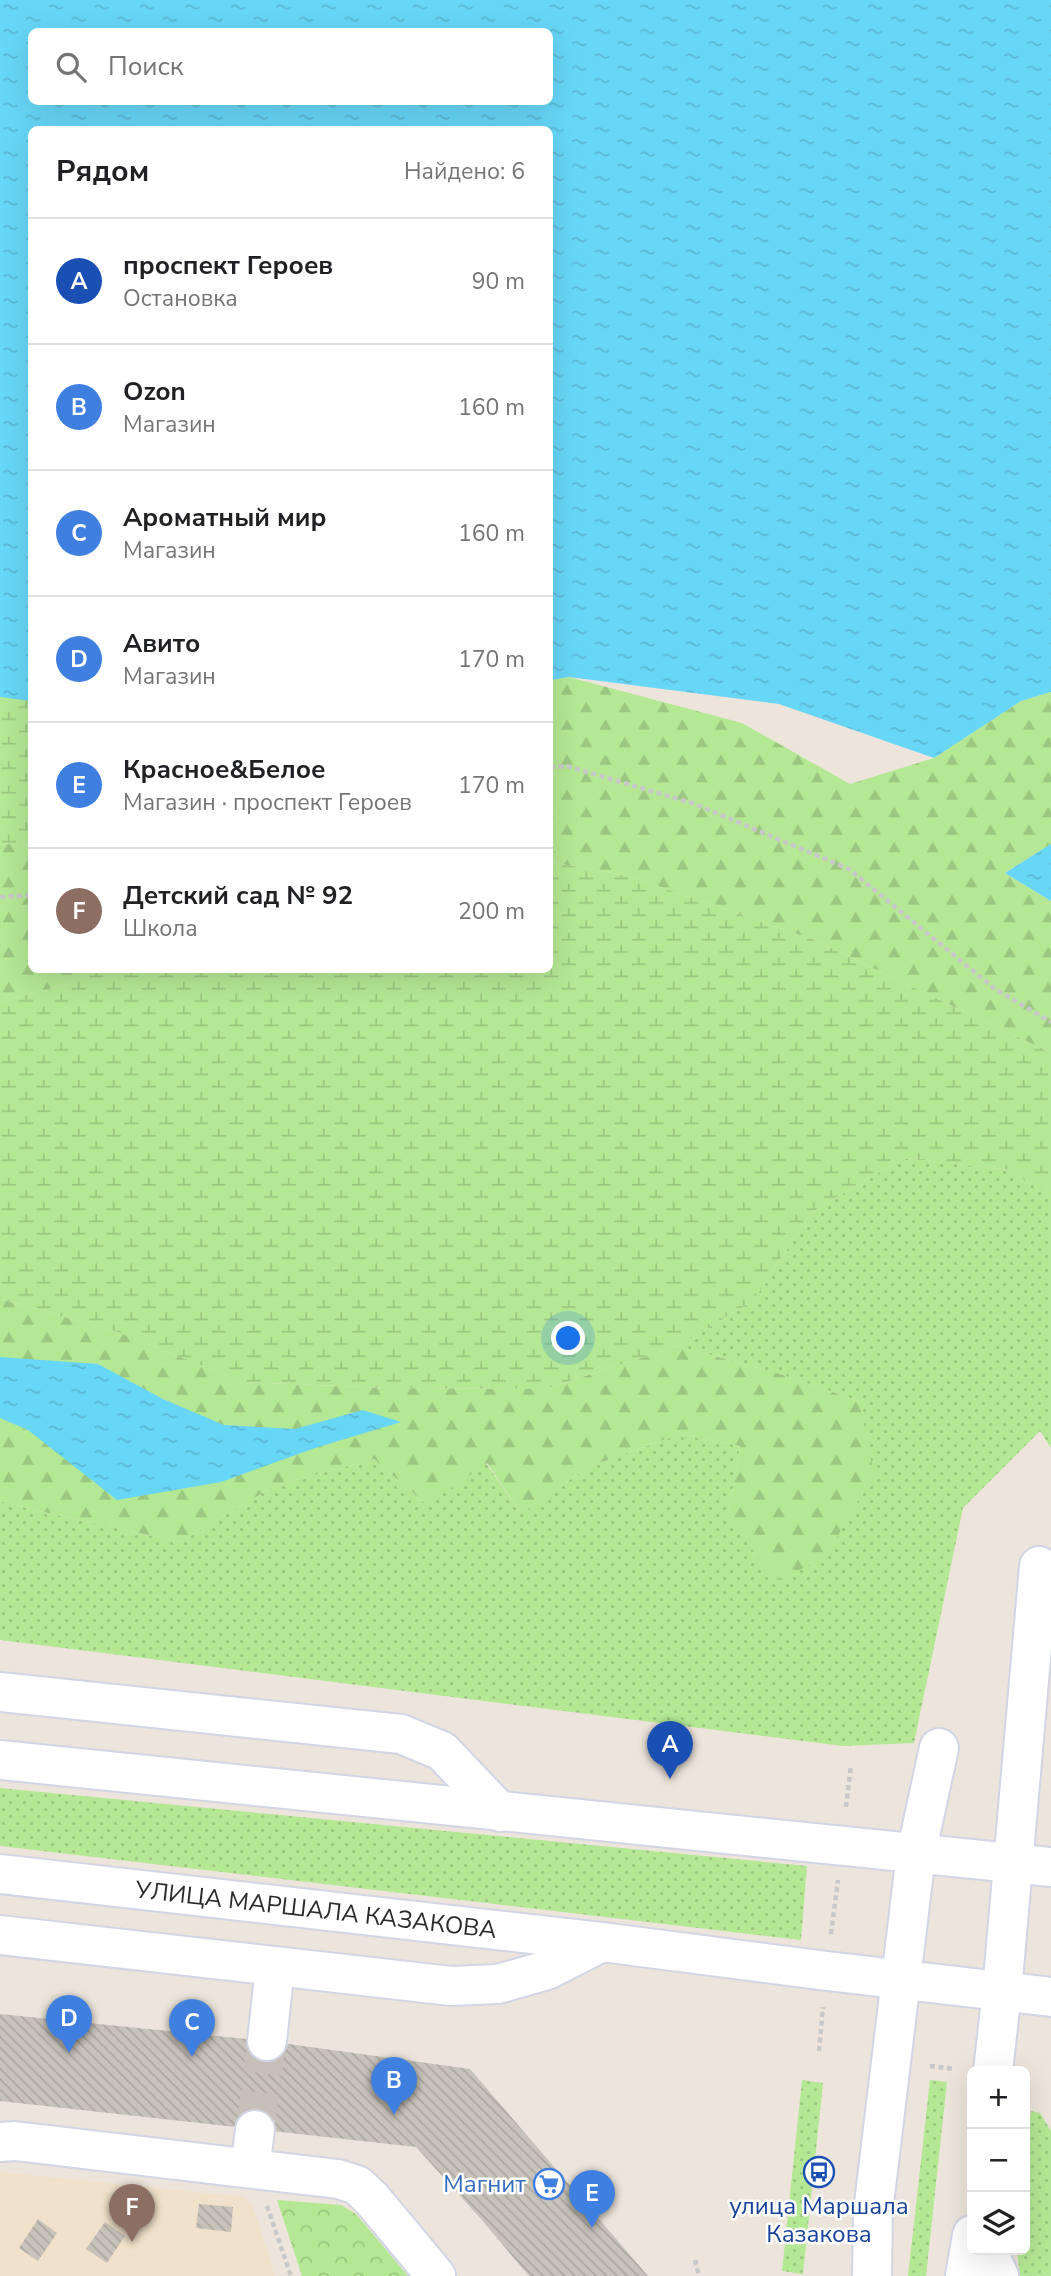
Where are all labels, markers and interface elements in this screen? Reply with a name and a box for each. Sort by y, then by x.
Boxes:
search box [28,28,553,105]
icon: search [52,48,90,86]
text: Поиск [108,49,184,84]
text: Рядом [56,151,149,192]
text: Найдено: 6 [404,156,525,187]
text: проспект Героев [123,248,333,283]
text: A [70,266,88,297]
text: 90 m [472,266,525,297]
text: Остановка [123,283,238,314]
text: Ozon [123,374,186,409]
text: B [71,392,87,423]
text: 160 m [458,392,525,423]
text: Магазин [123,409,216,440]
text: Ароматный мир [123,500,327,535]
text: C [71,518,87,549]
text: 160 m [458,518,525,549]
text: Магазин [123,535,216,566]
text: Авито [123,626,200,661]
text: D [70,644,88,675]
text: 170 m [458,644,525,675]
text: Магазин [123,661,216,692]
text: Красное&Белое [123,752,326,787]
text: E [72,770,86,801]
text: 170 m [458,770,525,801]
text: Магазин · проспект Героев [123,787,412,818]
text: Детский сад № 92 [123,878,353,913]
text: F [73,896,85,927]
text: 200 m [458,896,525,927]
text: Школа [123,913,198,944]
your location [551,1321,585,1355]
pin: A [647,1721,693,1779]
street label: УЛИЦА МАРШАЛА КАЗАКОВА [133,1873,499,1946]
pin: D [46,1995,92,2053]
pin: C [169,1999,215,2057]
pin: B [371,2057,417,2115]
map controls [967,2066,1030,2255]
button: + [967,2066,1030,2129]
button: − [967,2129,1030,2192]
bus stop icon: улица Маршала Казакова [802,2155,836,2189]
supermarket icon: Магнит [532,2167,566,2201]
place label: Магнит [443,2168,526,2200]
pin: E [569,2170,615,2228]
pin: F [109,2184,155,2242]
place label: улица Маршала Казакова [729,2190,909,2250]
button: layers [967,2192,1030,2255]

